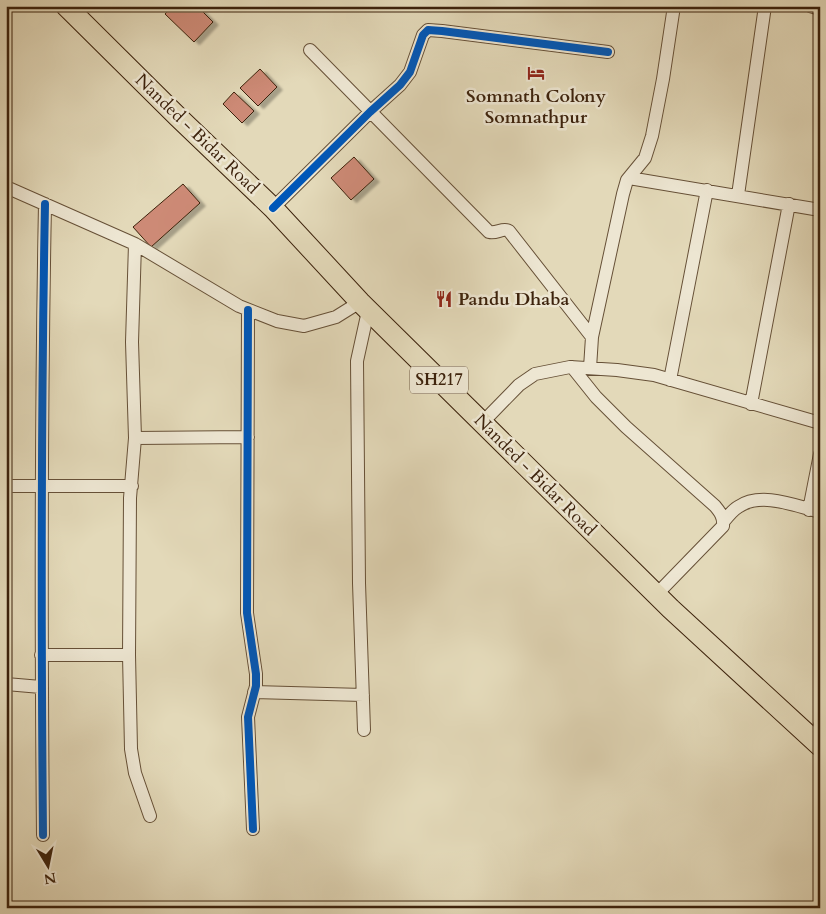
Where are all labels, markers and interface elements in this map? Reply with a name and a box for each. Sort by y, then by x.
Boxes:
hotel icon: Somnath Colony Somnathpur [526,63,546,83]
street label: Nanded - Bidar Road [129,68,265,200]
place label: Somnath Colony Somnathpur [466,84,607,130]
place label: Pandu Dhaba [458,287,570,312]
restaurant icon: Pandu Dhaba [434,289,454,309]
road number: SH217 [410,366,468,394]
street label: Nanded - Bidar Road [468,408,602,542]
north arrow [22,842,72,892]
text: N [43,868,58,889]

